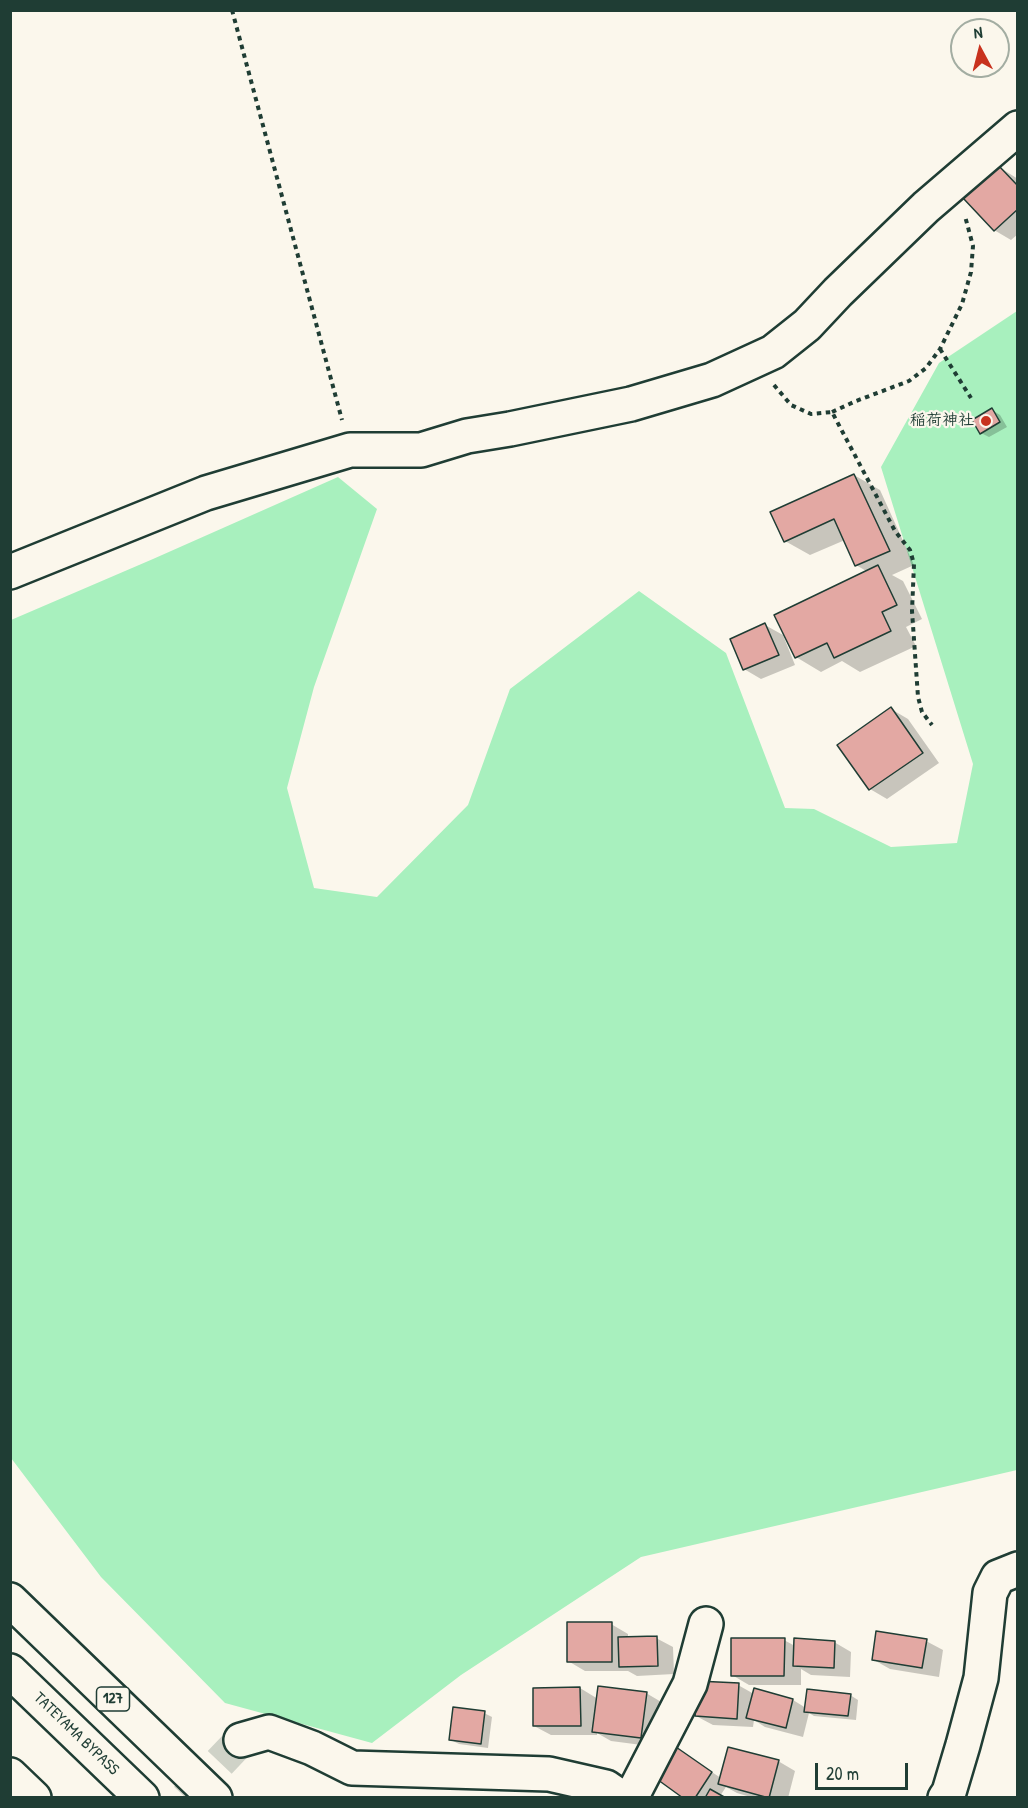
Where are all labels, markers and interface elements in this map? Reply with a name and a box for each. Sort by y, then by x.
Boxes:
north arrow [950,18,1010,78]
text: N [972,21,984,44]
place label: 稲荷神社 [910,411,974,431]
marker: 稲荷神社 [979,414,993,428]
road number: 127 [96,1687,130,1711]
street label: TATEYAMA BYPASS [29,1688,123,1780]
scale bar [818,1751,911,1789]
text: 20 m [826,1761,859,1786]

